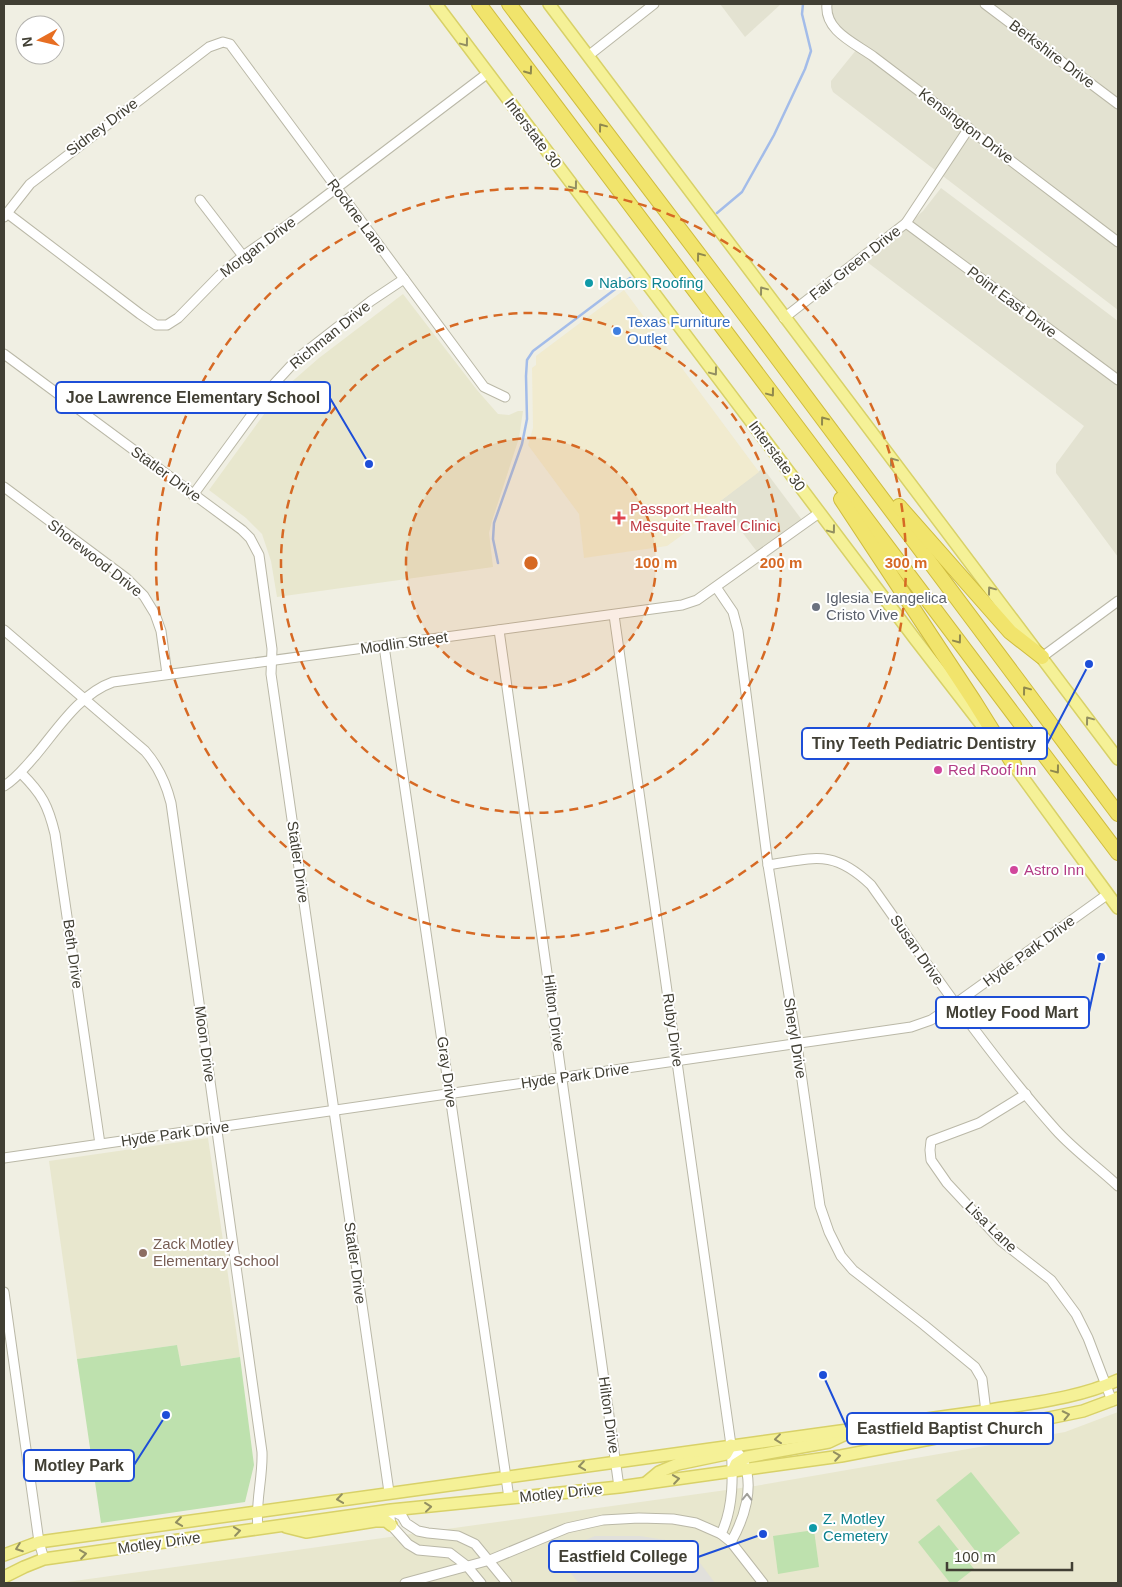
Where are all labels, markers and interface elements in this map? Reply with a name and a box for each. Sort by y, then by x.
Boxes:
north arrow [15,15,65,65]
street label: Berkshire Drive [1006,16,1098,91]
text: N [18,36,36,48]
one-way arrow [460,37,468,46]
one-way arrow [523,65,532,75]
street label: Kensington Drive [916,84,1017,167]
street label: Sidney Drive [63,94,141,159]
street label: Interstate 30 [502,94,565,171]
one-way arrow [599,123,608,133]
street label: Rockne Lane [324,175,391,256]
one-way arrow [568,181,577,190]
street label: Morgan Drive [217,213,299,280]
street label: Fair Green Drive [806,222,904,303]
one-way arrow [698,253,706,262]
street label: Point East Drive [964,262,1060,341]
place label: Nabors Roofing [599,274,703,291]
marker: Nabors Roofing [583,277,595,289]
one-way arrow [760,286,769,296]
street label: Richman Drive [286,297,373,372]
place label: Texas Furniture Outlet [627,313,730,347]
marker: Texas Furniture Outlet [611,325,623,337]
one-way arrow [708,366,716,375]
callout: Joe Lawrence Elementary School [56,382,330,413]
one-way arrow [766,387,774,396]
text: Joe Lawrence Elementary School [66,389,320,406]
one-way arrow [821,416,830,426]
street label: Interstate 30 [746,417,809,494]
street label: Statler Drive [128,442,205,505]
one-way arrow [890,457,899,467]
place label: Passport Health Mesquite Travel Clinic [630,500,777,534]
marker: Passport Health Mesquite Travel Clinic [612,511,626,525]
street label: Shorewood Drive [45,515,146,600]
one-way arrow [827,524,835,533]
centre of rings [522,554,540,572]
text: 100 m [635,554,677,571]
text: 200 m [760,554,802,571]
text: 300 m [885,554,927,571]
one-way arrow [988,587,997,596]
place label: Iglesia Evangelica Cristo Vive [826,589,948,623]
marker: Iglesia Evangelica Cristo Vive [810,601,822,613]
street label: Modlin Street [359,628,450,657]
one-way arrow [952,634,961,644]
one-way arrow [1023,687,1032,696]
one-way arrow [1086,716,1095,726]
callout: Tiny Teeth Pediatric Dentistry [802,728,1047,759]
text: Tiny Teeth Pediatric Dentistry [812,735,1036,752]
place label: Red Roof Inn [948,761,1036,778]
marker: Red Roof Inn [932,764,944,776]
one-way arrow [1050,764,1059,774]
street label: Statler Drive [284,820,313,904]
place label: Astro Inn [1024,861,1084,878]
marker: Astro Inn [1008,864,1020,876]
street label: Susan Drive [887,911,948,988]
street label: Hyde Park Drive [980,912,1078,990]
street label: Beth Drive [60,918,87,990]
street label: Hilton Drive [541,973,568,1053]
street label: Ruby Drive [660,992,687,1068]
street label: Sheryl Drive [781,996,810,1080]
callout: Motley Food Mart [936,997,1089,1028]
text: Motley Food Mart [946,1004,1079,1021]
street label: Moon Drive [192,1005,219,1083]
street label: Gray Drive [434,1035,461,1109]
street label: Hyde Park Drive [520,1059,630,1092]
street label: Hyde Park Drive [120,1117,230,1150]
street label: Lisa Lane [962,1198,1021,1255]
street label: Statler Drive [341,1221,370,1305]
place label: Zack Motley Elementary School [153,1235,279,1269]
marker: Zack Motley Elementary School [137,1247,149,1259]
street label: Hilton Drive [596,1375,623,1455]
one-way arrow [1062,1410,1070,1421]
callout: Eastfield Baptist Church [847,1413,1053,1444]
text: Eastfield Baptist Church [857,1420,1043,1437]
one-way arrow [774,1433,782,1444]
callout: Motley Park [24,1450,134,1481]
one-way arrow [834,1451,842,1462]
text: Motley Park [34,1457,124,1474]
one-way arrow [578,1460,587,1470]
one-way arrow [672,1474,681,1484]
street label: Motley Drive [519,1480,603,1505]
one-way arrow [336,1493,344,1504]
one-way arrow [742,1493,752,1500]
one-way arrow [424,1502,432,1513]
place label: Z. Motley Cemetery [823,1510,889,1544]
one-way arrow [175,1516,183,1527]
marker: Z. Motley Cemetery [807,1522,819,1534]
one-way arrow [232,1527,241,1537]
street label: Motley Drive [116,1528,201,1557]
scale bar [947,1540,1072,1572]
callout: Eastfield College [549,1541,698,1572]
one-way arrow [16,1542,24,1552]
text: Eastfield College [559,1548,688,1565]
text: 100 m [954,1548,996,1565]
one-way arrow [79,1549,87,1559]

